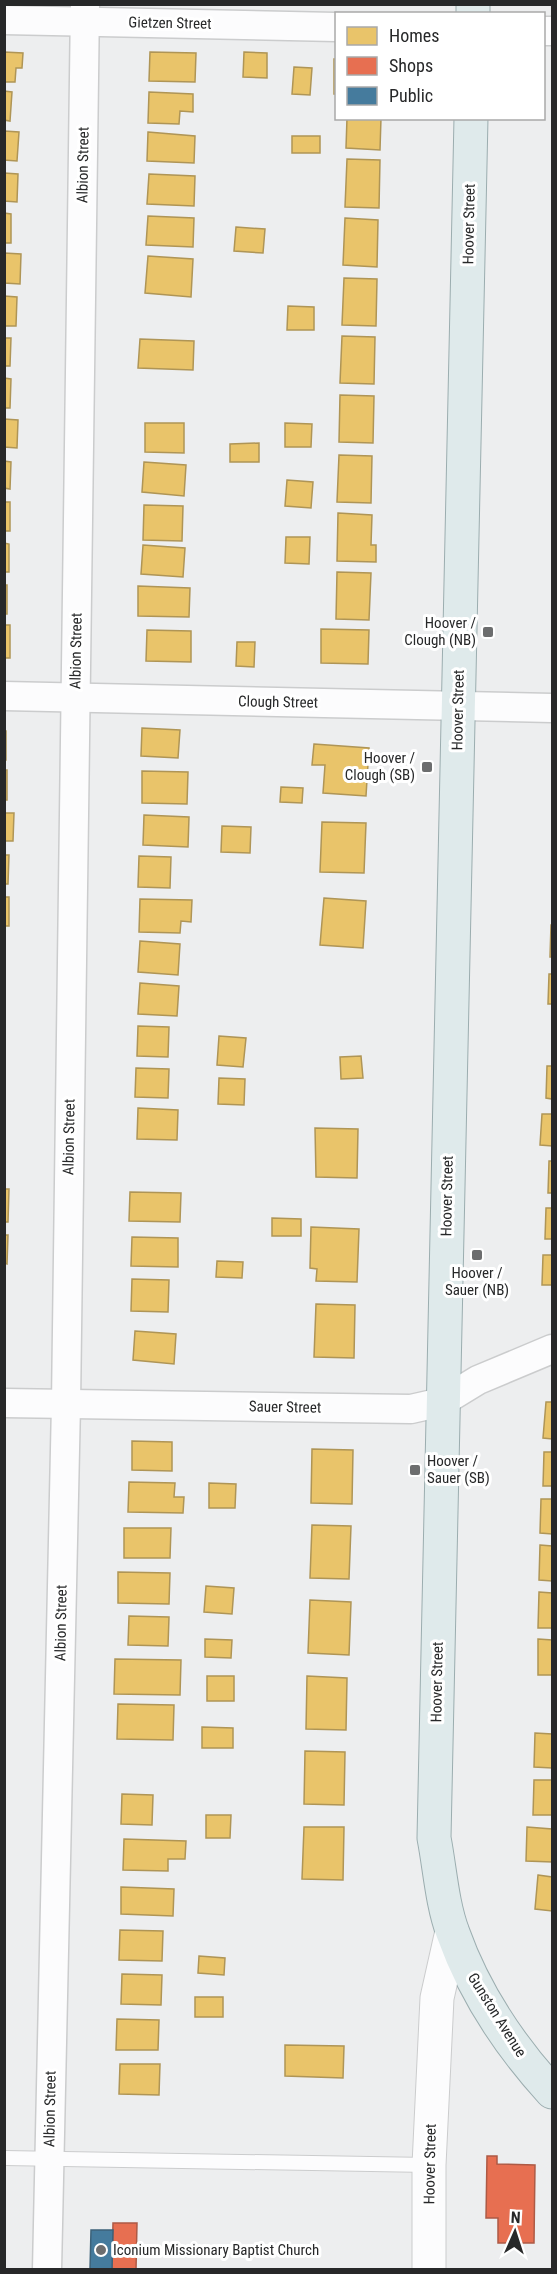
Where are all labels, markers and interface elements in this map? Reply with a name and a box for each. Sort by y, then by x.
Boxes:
legend [335,12,545,120]
street label: Gietzen Street [128,13,212,33]
text: Homes [389,25,439,46]
text: Shops [389,55,433,76]
text: Public [389,85,433,106]
street label: Albion Street [73,127,93,203]
street label: Hoover Street [459,183,479,265]
street label: Albion Street [66,613,86,689]
place label: Hoover / Clough (NB) [404,614,476,649]
marker: Hoover / Clough (NB) [481,625,495,639]
street label: Hoover Street [448,669,468,751]
street label: Clough Street [238,692,318,712]
place label: Hoover / Clough (SB) [345,749,415,784]
marker: Hoover / Clough (SB) [420,760,434,774]
street label: Albion Street [59,1099,79,1175]
street label: Hoover Street [437,1155,457,1237]
marker: Hoover / Sauer (NB) [470,1248,484,1262]
place label: Hoover / Sauer (NB) [445,1264,509,1299]
street label: Sauer Street [249,1397,321,1417]
place label: Hoover / Sauer (SB) [427,1452,490,1487]
marker: Hoover / Sauer (SB) [408,1463,422,1477]
street label: Albion Street [51,1585,71,1661]
street label: Hoover Street [427,1641,447,1723]
street label: Gunston Avenue [464,1970,530,2060]
street label: Albion Street [40,2071,60,2147]
street label: Hoover Street [420,2123,440,2205]
north arrow [485,2202,545,2262]
text: N [510,2208,521,2227]
place label: Iconium Missionary Baptist Church [113,2241,319,2259]
marker: Iconium Missionary Baptist Church [94,2243,108,2257]

